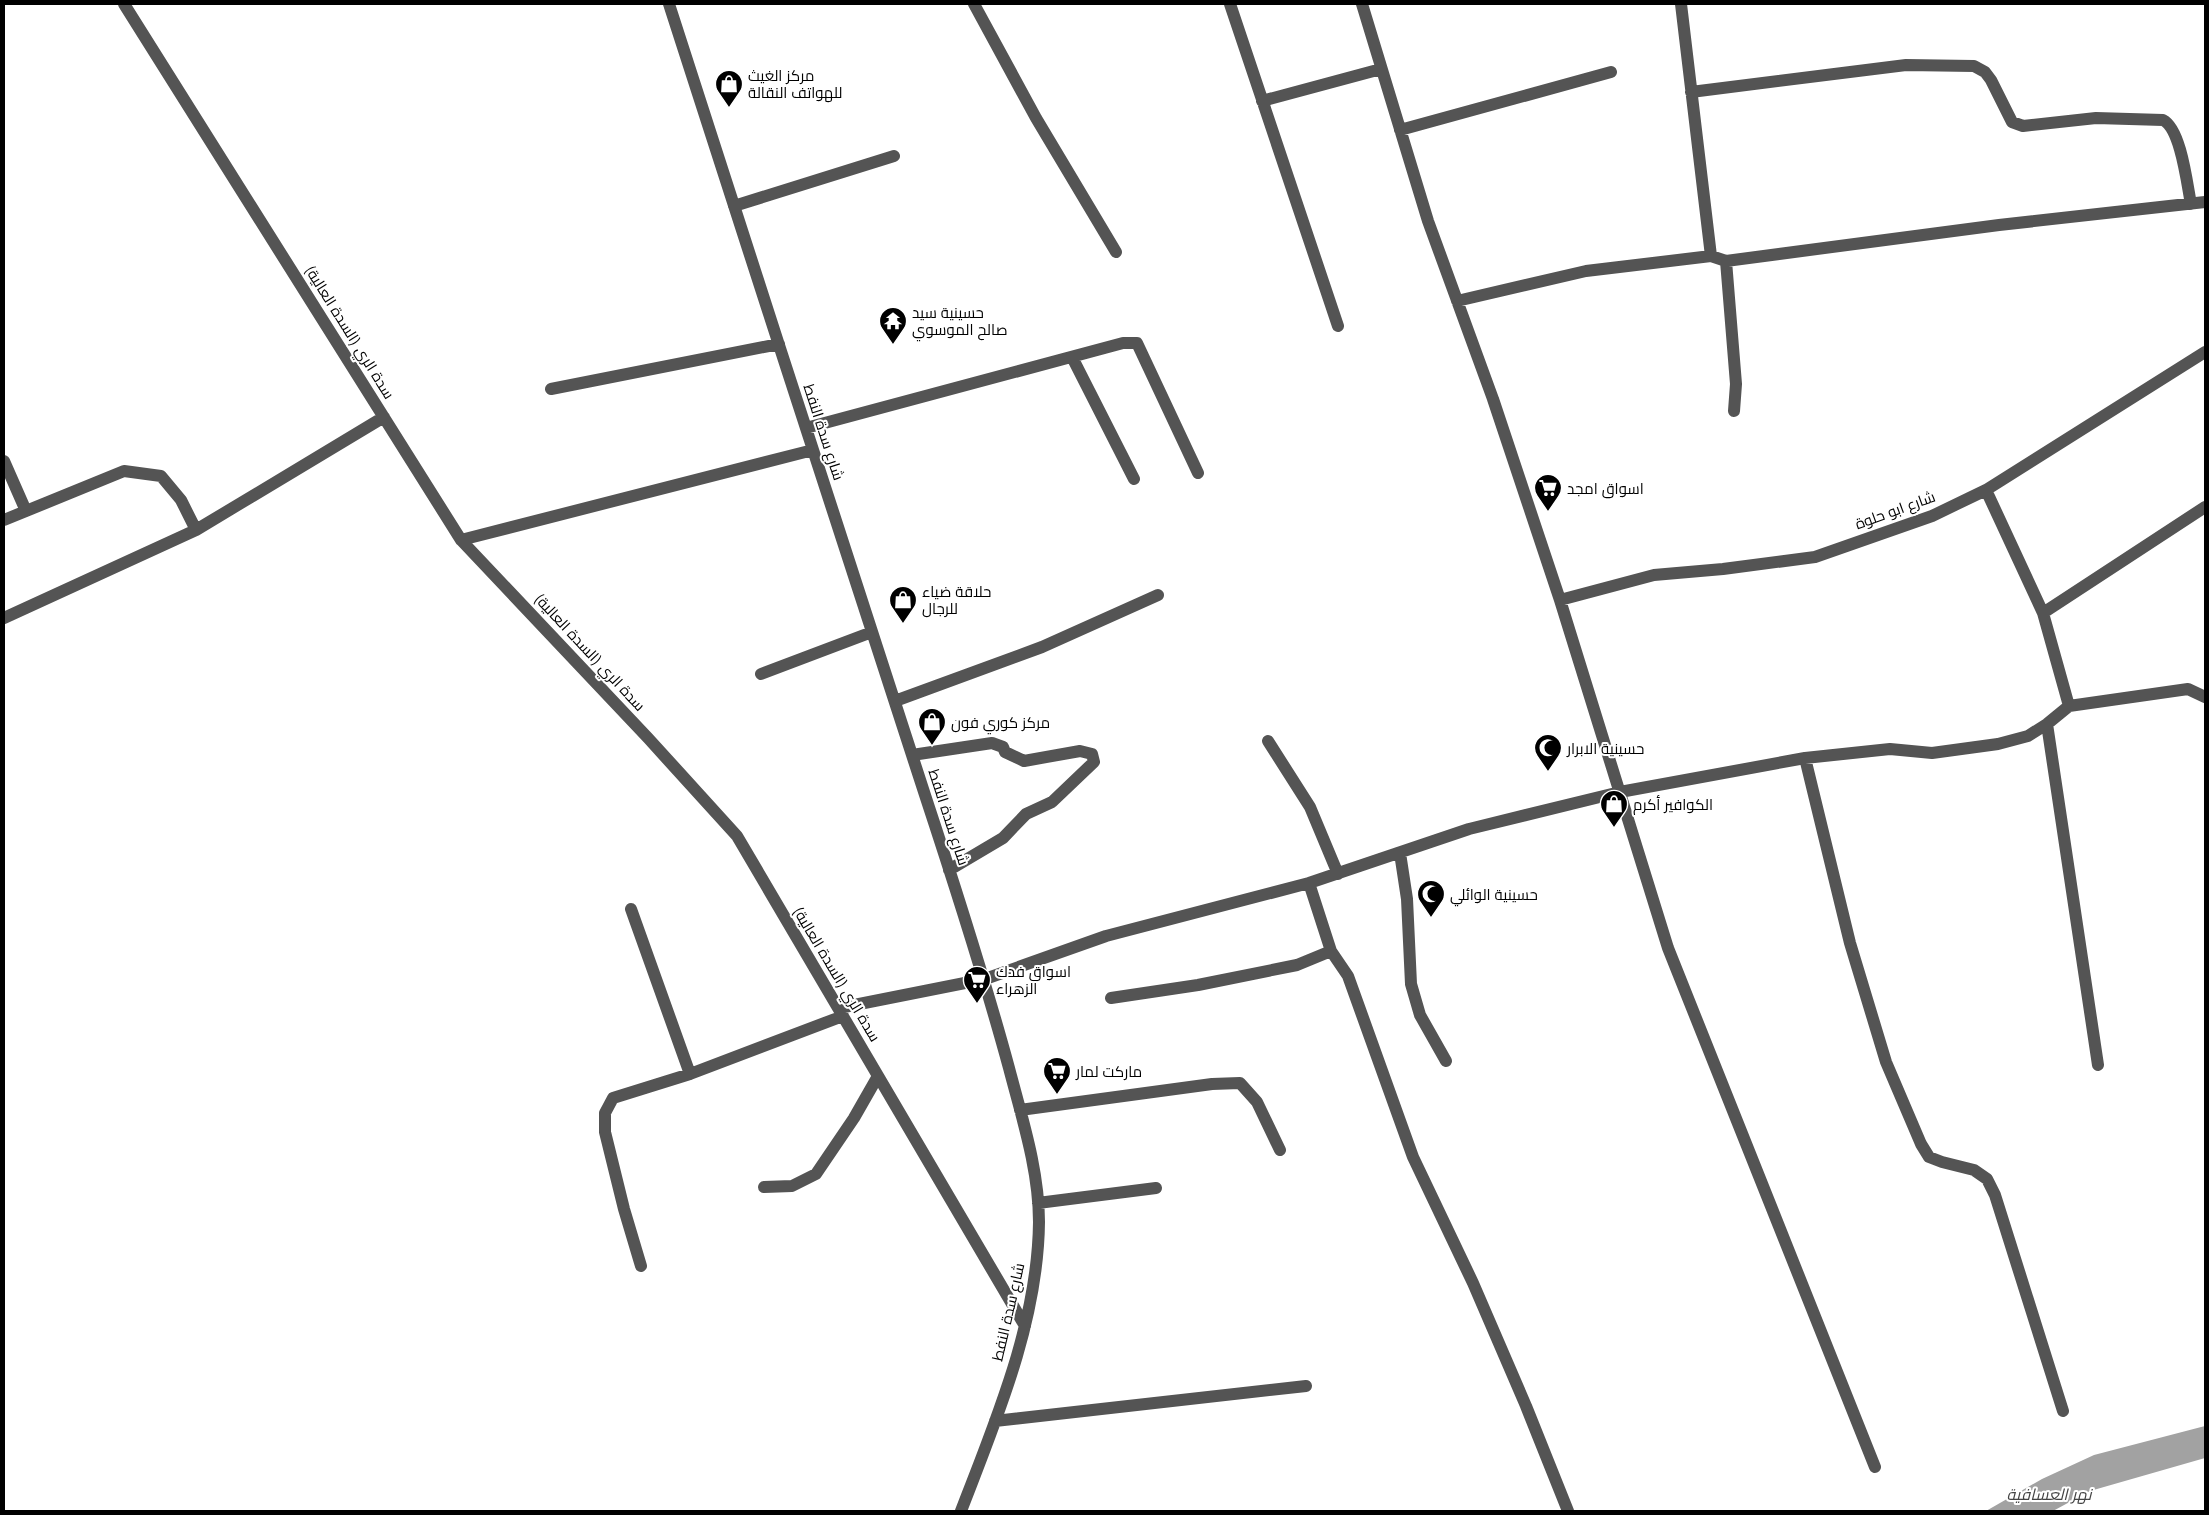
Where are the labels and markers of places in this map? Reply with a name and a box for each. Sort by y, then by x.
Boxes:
place label: مركز الغيث للهواتف النقالة [748,66,842,103]
shop icon: مركز الغيث للهواتف النقالة [714,69,744,108]
place label: حسينية سيد صالح الموسوي [912,303,1008,342]
temple icon: حسينية سيد صالح الموسوي [878,306,908,345]
supermarket icon: اسواق امجد [1533,473,1563,512]
place label: اسواق امجد [1567,479,1644,499]
place label: حلاقة ضياء للرجال [922,582,991,618]
shop icon: حلاقة ضياء للرجال [888,585,918,624]
shop icon: مركز كوري فون [917,707,947,746]
place label: مركز كوري فون [951,713,1050,735]
mosque icon: حسينية الابرار [1533,733,1563,772]
place label: حسينية الابرار [1566,739,1644,758]
shop icon: الكوافير أكرم [1599,789,1629,828]
place label: الكوافير أكرم [1633,795,1713,815]
mosque icon: حسينية الوائلي [1416,879,1446,918]
place label: حسينية الوائلي [1450,885,1538,907]
place label: اسواق فدك الزهراء [996,962,1071,998]
supermarket icon: اسواق فدك الزهراء [962,965,992,1004]
supermarket icon: ماركت لمار [1042,1056,1072,1095]
place label: ماركت لمار [1075,1062,1142,1081]

